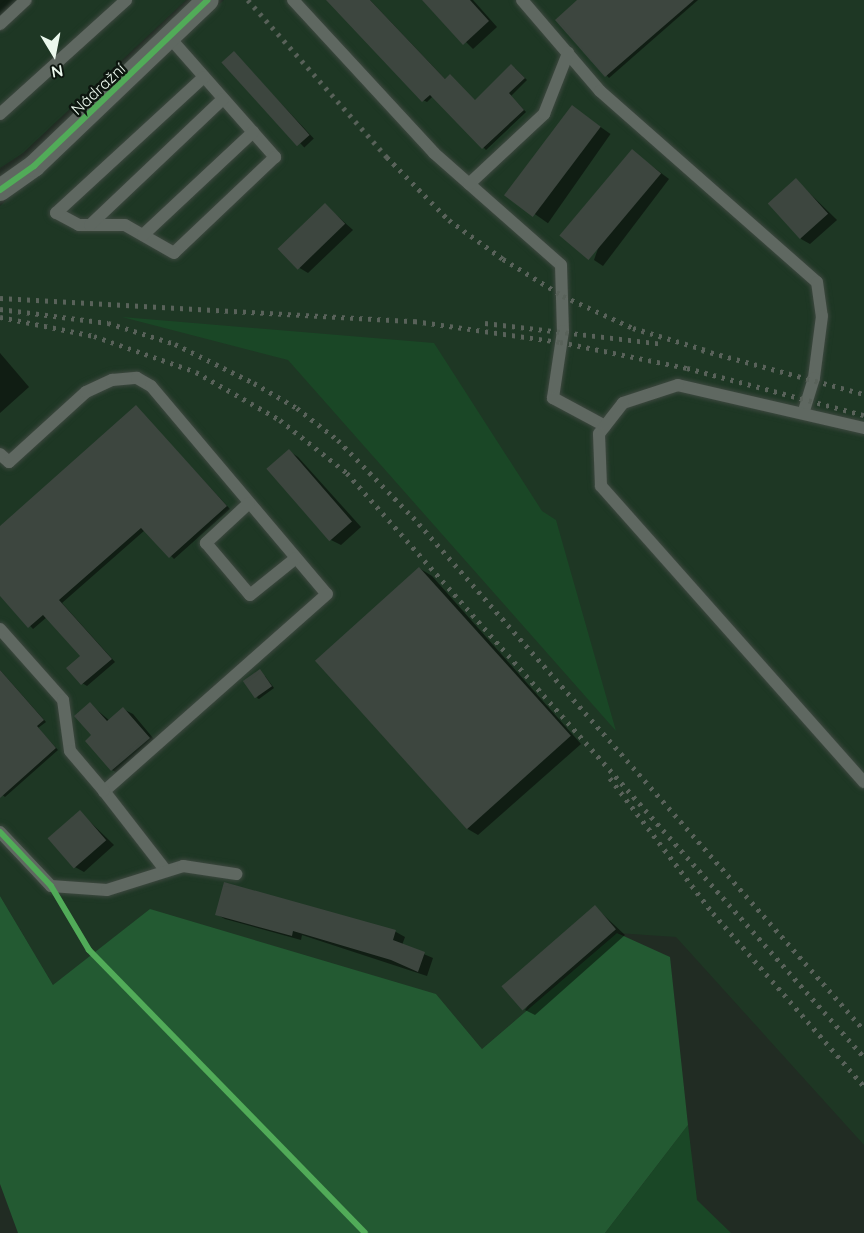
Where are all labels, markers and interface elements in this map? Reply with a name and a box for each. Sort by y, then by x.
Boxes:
north arrow [24,24,84,84]
street label: Nádražní [67,59,129,119]
text: N [50,61,65,83]

